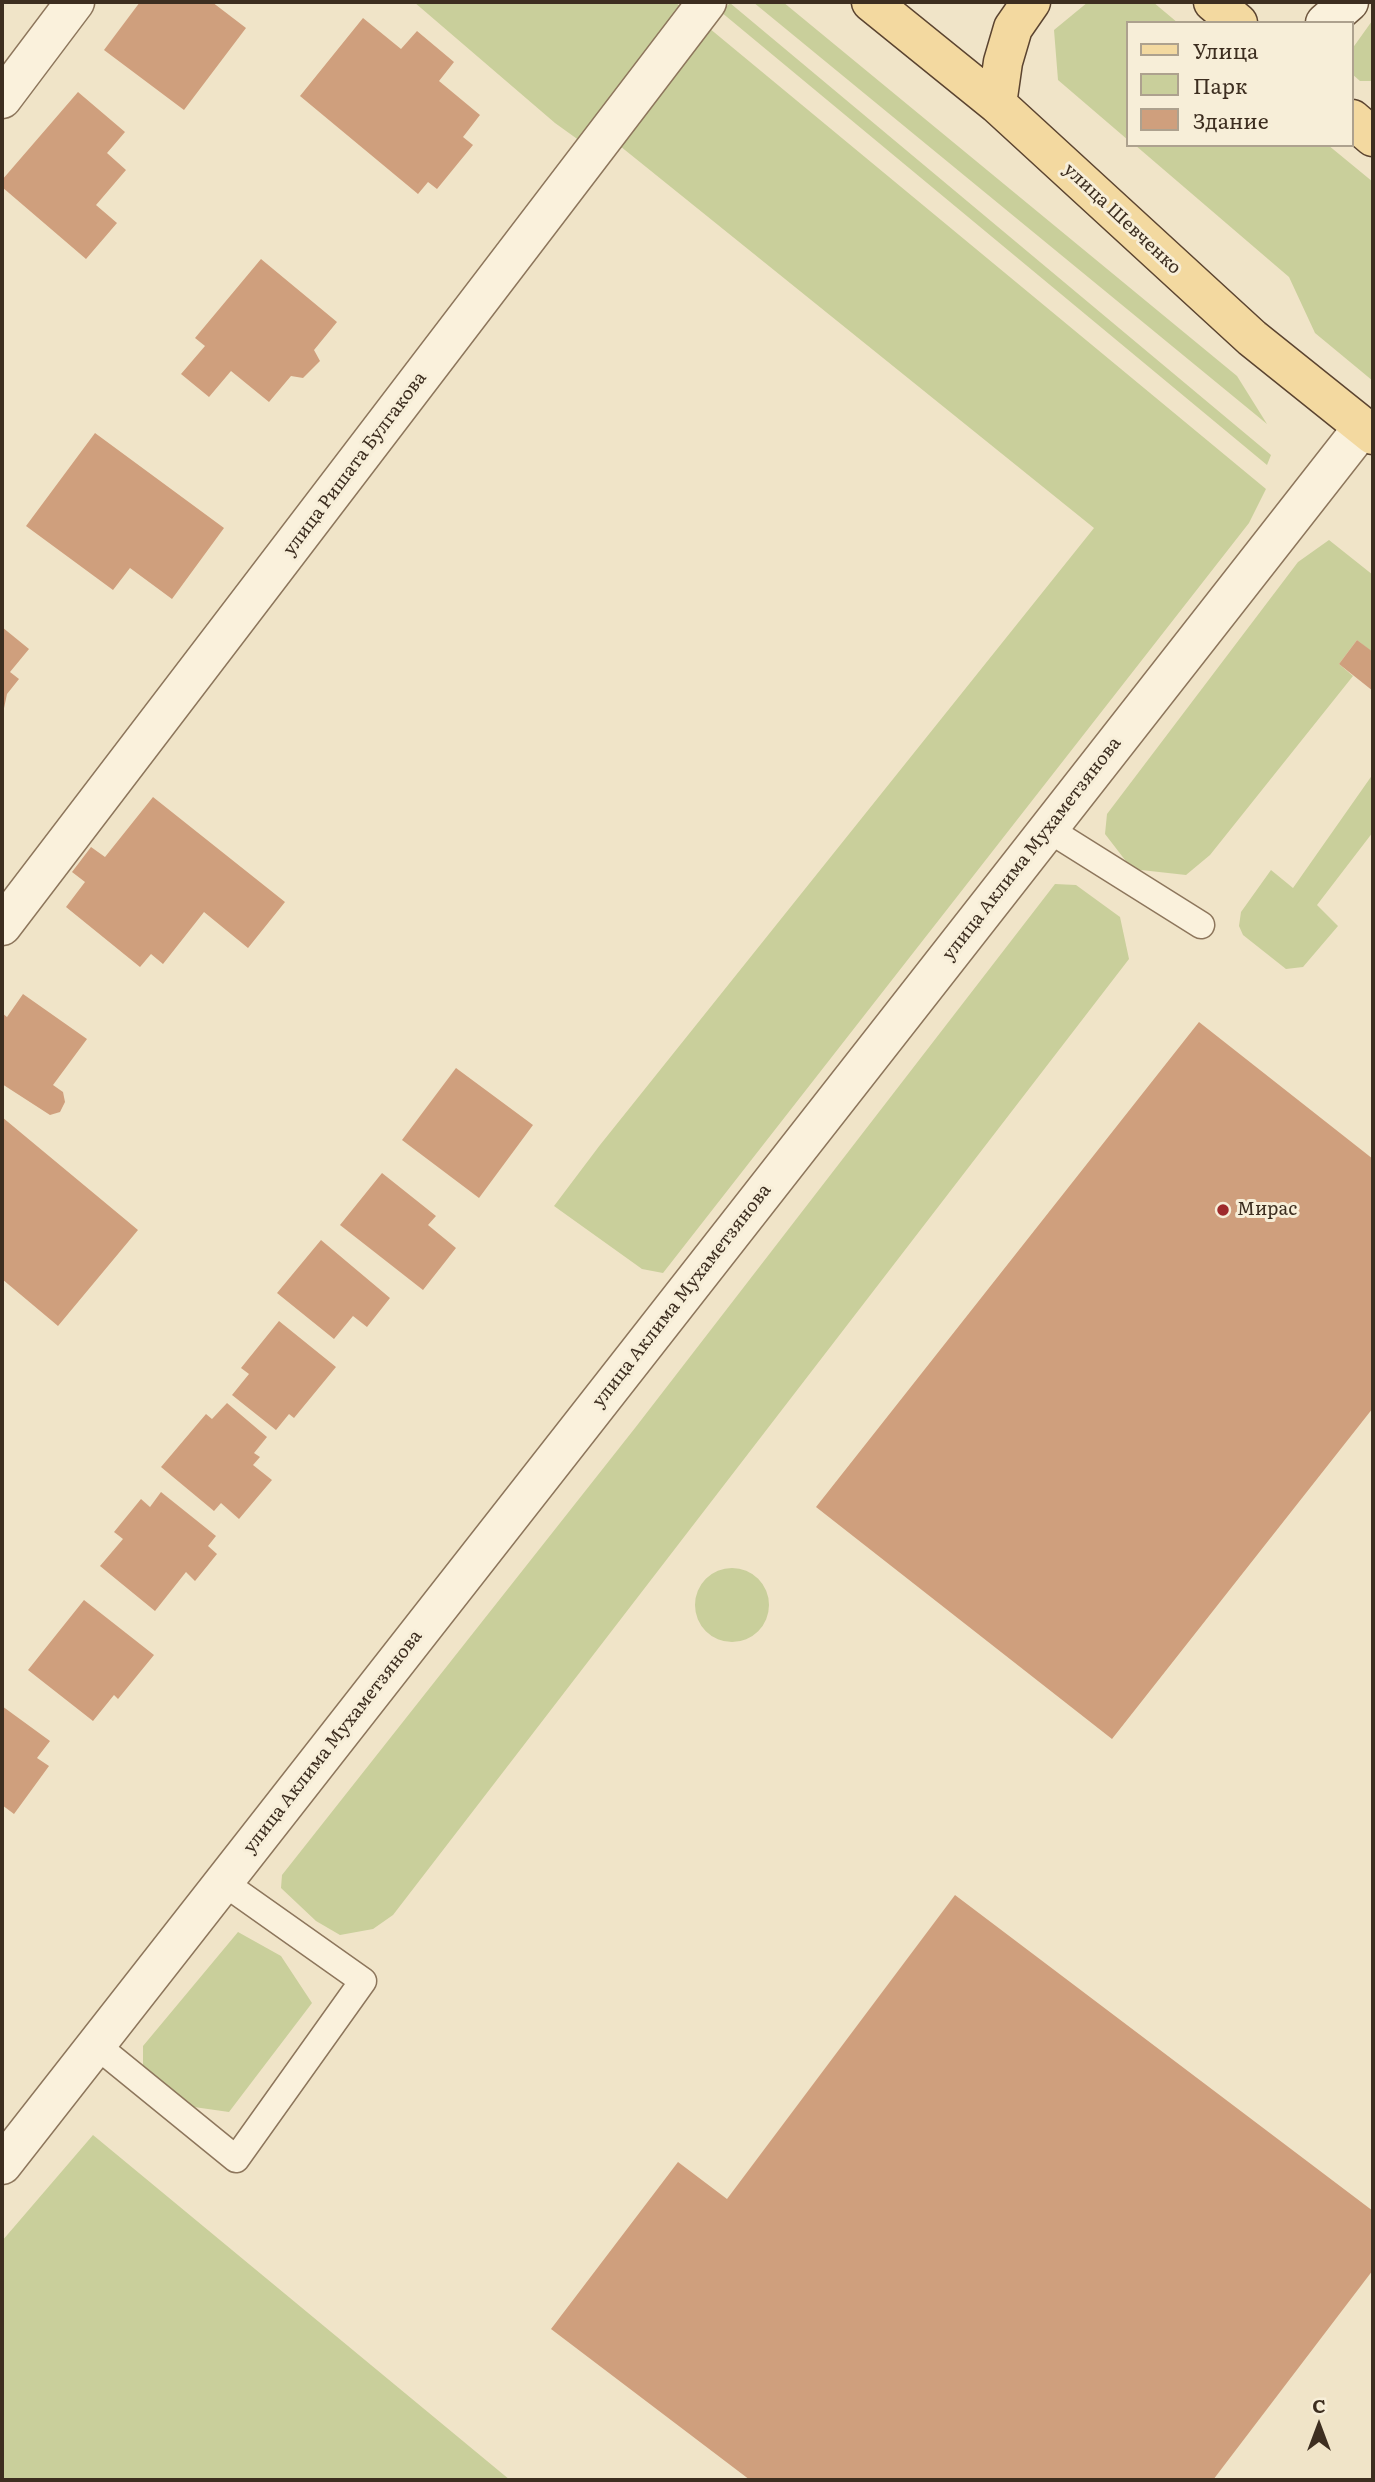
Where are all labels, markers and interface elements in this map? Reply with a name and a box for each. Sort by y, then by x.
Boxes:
legend [1126,21,1354,147]
text: Улица [1193,34,1258,65]
text: Парк [1193,69,1247,100]
text: Здание [1193,104,1269,135]
street label: улица Шевченко [1059,159,1185,279]
street label: улица Ришата Булгакова [279,368,431,560]
street label: улица Аклима Мухаметзянова [938,733,1126,965]
street label: улица Аклима Мухаметзянова [588,1180,776,1412]
place label: Мирас [1237,1199,1297,1221]
marker: Мирас [1215,1202,1231,1218]
street label: улица Аклима Мухаметзянова [239,1626,427,1858]
north arrow [1284,2391,1354,2461]
text: С [1312,2391,1326,2419]

